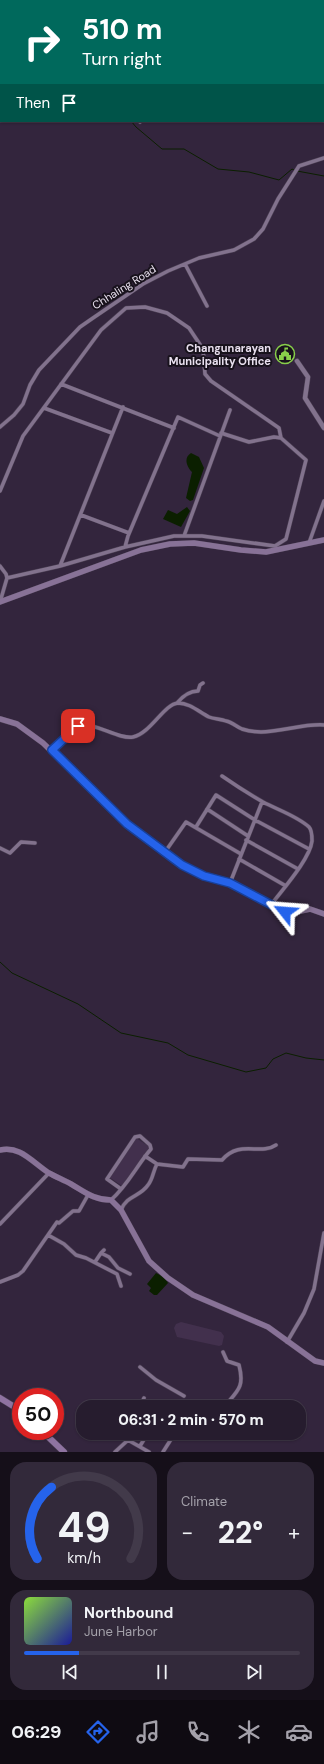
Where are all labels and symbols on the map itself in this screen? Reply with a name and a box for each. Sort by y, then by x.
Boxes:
street label: Chhaling Road [90,262,159,312]
place label: Changunarayan Municipality Office [169,341,271,368]
public building icon: Changunarayan Municipality Office [274,343,296,365]
pin [61,709,95,743]
position arrow [264,891,306,933]
speed limit sign: 50 [12,1388,64,1440]

